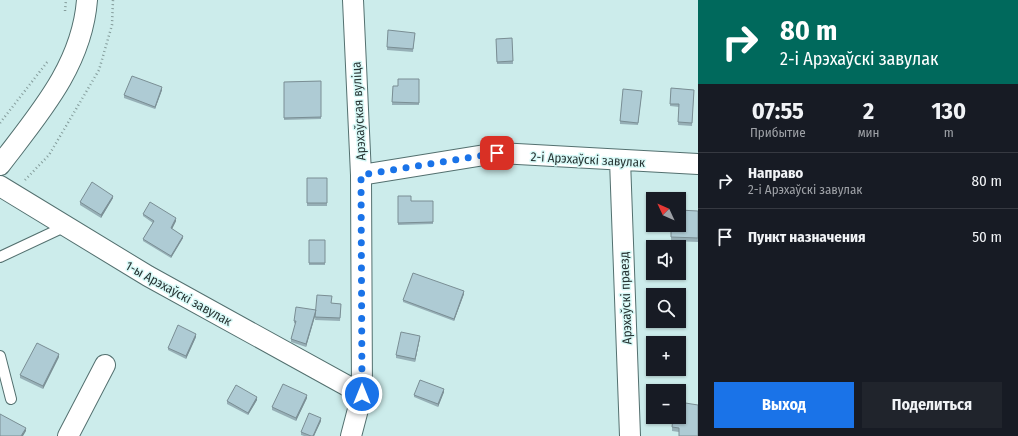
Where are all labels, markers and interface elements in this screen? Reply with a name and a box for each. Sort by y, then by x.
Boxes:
text: 80 m [780,14,837,47]
icon: right [714,16,766,68]
text: 2-і Арэхаўскі завулак [780,48,938,70]
street label: Арэхаўская вуліца [348,61,369,161]
text: 07:55 [752,97,804,125]
text: 2 [863,97,874,125]
text: 130 [931,97,966,125]
text: Прибытие [750,125,806,140]
text: мин [858,125,880,140]
text: m [944,125,954,140]
pin [480,136,514,170]
icon: arrive [486,142,508,164]
street label: 2-і Арэхаўскі завулак [530,149,646,170]
text: Направо [748,164,803,182]
icon: right [714,170,736,192]
text: 80 m [972,172,1002,190]
text: 2-і Арэхаўскі завулак [748,182,862,197]
north arrow [646,192,686,232]
map controls [646,192,686,424]
icon: arrive [714,226,736,248]
text: Пункт назначения [748,228,866,246]
text: 50 m [972,228,1002,246]
button: sound [646,240,686,280]
street label: Арэхаўскі праезд [616,251,635,345]
street label: 1-ы Арэхаўскі завулак [123,258,235,329]
button: search [646,288,686,328]
button: + [646,336,686,376]
position arrow [341,373,383,415]
button: Выход [714,382,854,428]
button: Поделиться [862,382,1002,428]
button: − [646,384,686,424]

